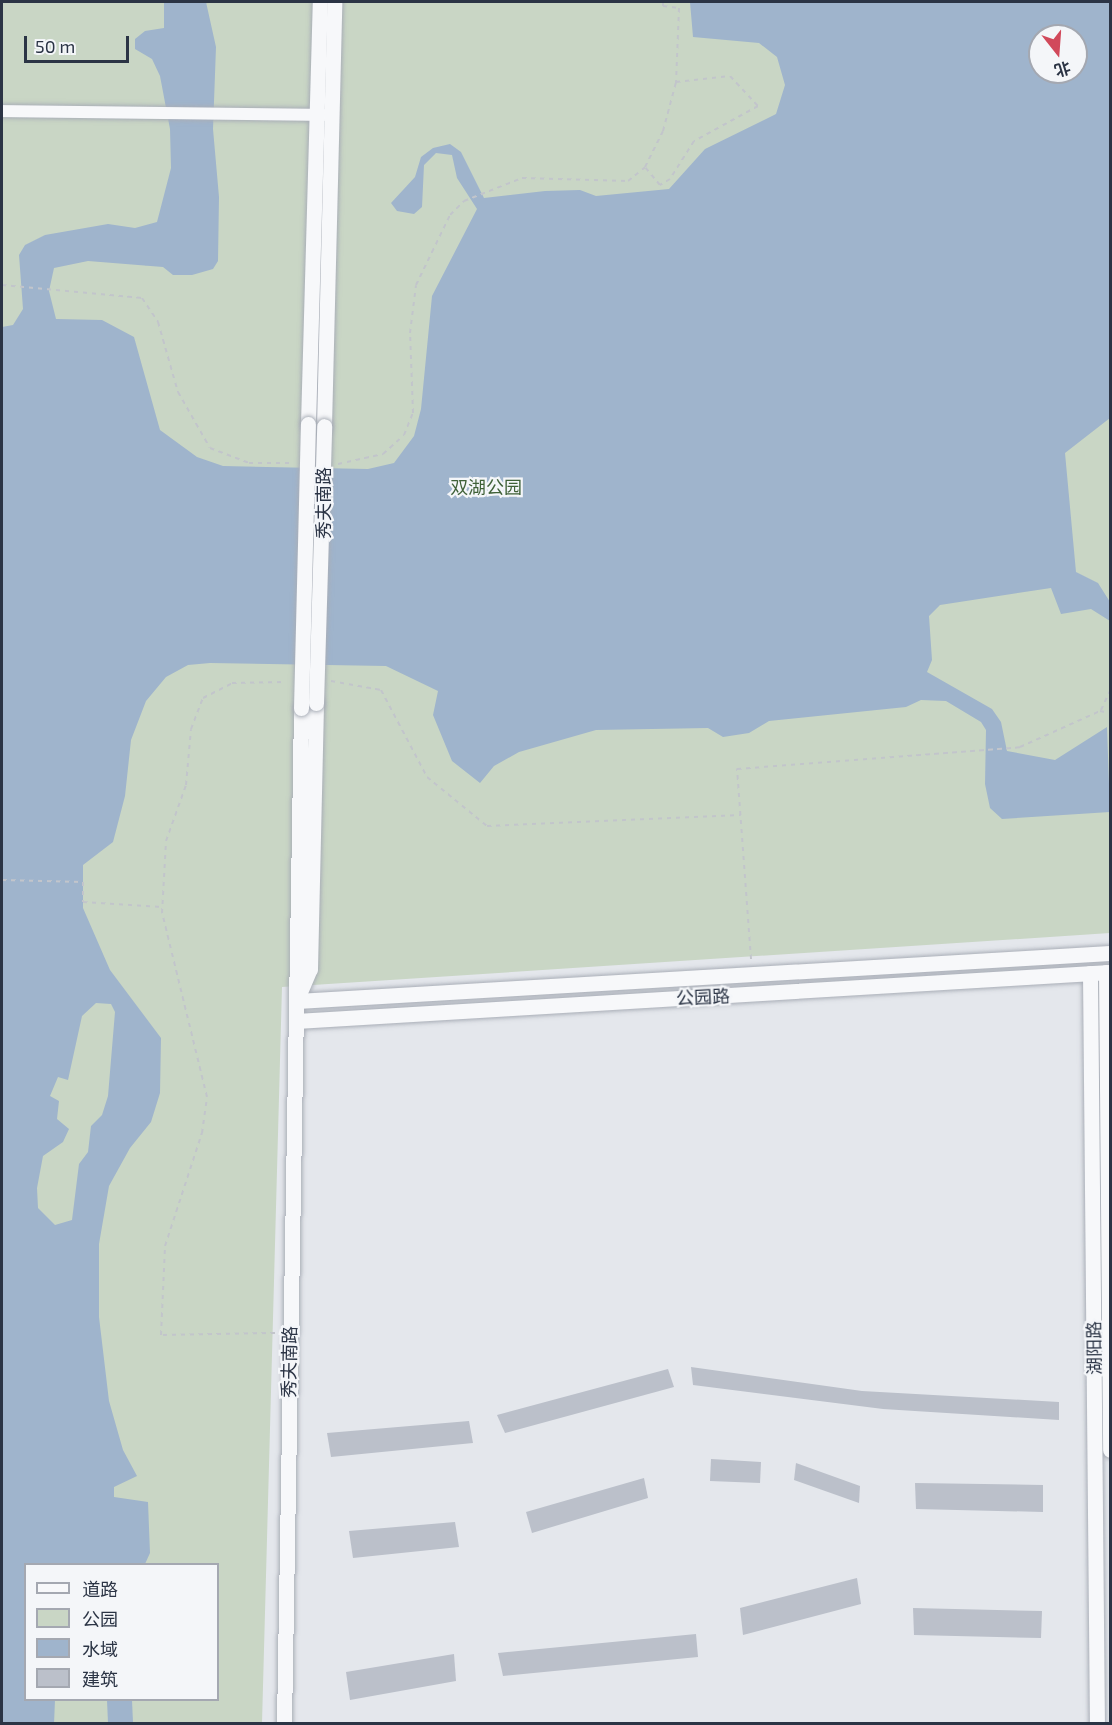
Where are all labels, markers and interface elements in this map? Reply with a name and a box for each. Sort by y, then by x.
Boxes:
scale bar [27,24,132,62]
north arrow [1028,24,1088,84]
text: 50 m [35,35,75,57]
text: 北 [1052,58,1073,81]
street label: 秀夫南路 [312,467,334,539]
park label: 双湖公园 [450,476,522,498]
street label: 公园路 [675,985,731,1009]
street label: 湖阳路 [1083,1321,1105,1375]
street label: 秀夫南路 [278,1326,300,1398]
legend [24,1563,219,1701]
text: 道路 [82,1578,118,1600]
text: 公园 [82,1608,118,1630]
text: 水域 [82,1638,118,1660]
text: 建筑 [82,1668,118,1690]

